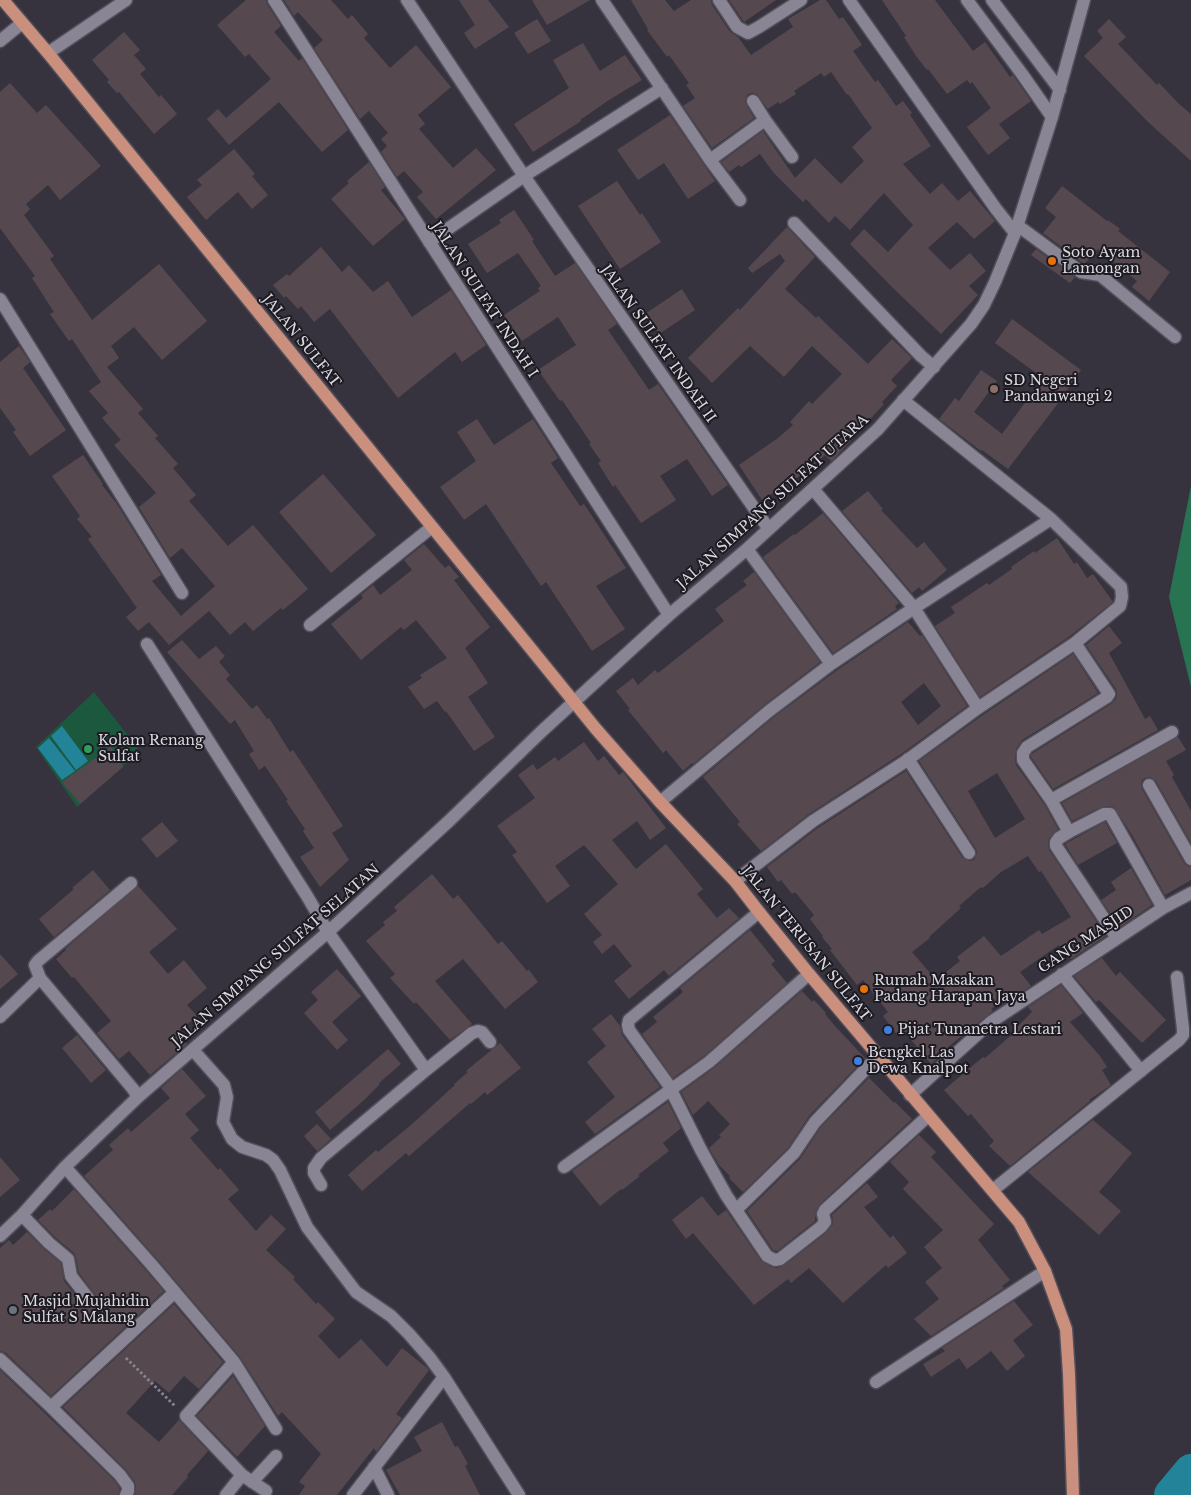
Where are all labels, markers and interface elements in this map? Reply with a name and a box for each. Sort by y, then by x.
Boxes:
street label: JALAN SULFAT INDAH I [427,219,541,381]
place label: Soto Ayam Lamongan [1062,245,1140,278]
marker: Soto Ayam Lamongan [1046,255,1058,267]
street label: JALAN SULFAT INDAH II [597,262,719,426]
street label: JALAN SULFAT [258,291,344,391]
place label: SD Negeri Pandanwangi 2 [1004,373,1112,406]
marker: SD Negeri Pandanwangi 2 [988,383,1000,395]
street label: JALAN SIMPANG SULFAT UTARA [674,411,872,593]
place label: Kolam Renang Sulfat [98,733,203,766]
marker: Kolam Renang Sulfat [82,743,94,755]
street label: JALAN SIMPANG SULFAT SELATAN [169,861,383,1051]
street label: JALAN TERUSAN SULFAT [738,863,874,1025]
street label: GANG MASJID [1035,903,1137,977]
place label: Rumah Masakan Padang Harapan Jaya [874,973,1026,1006]
marker: Rumah Masakan Padang Harapan Jaya [858,983,870,995]
place label: Pijat Tunanetra Lestari [898,1022,1061,1038]
marker: Pijat Tunanetra Lestari [882,1024,894,1036]
place label: Bengkel Las Dewa Knalpot [868,1045,969,1078]
marker: Bengkel Las Dewa Knalpot [852,1055,864,1067]
place label: Masjid Mujahidin Sulfat S Malang [23,1294,150,1326]
marker: Masjid Mujahidin Sulfat S Malang [7,1304,19,1316]

